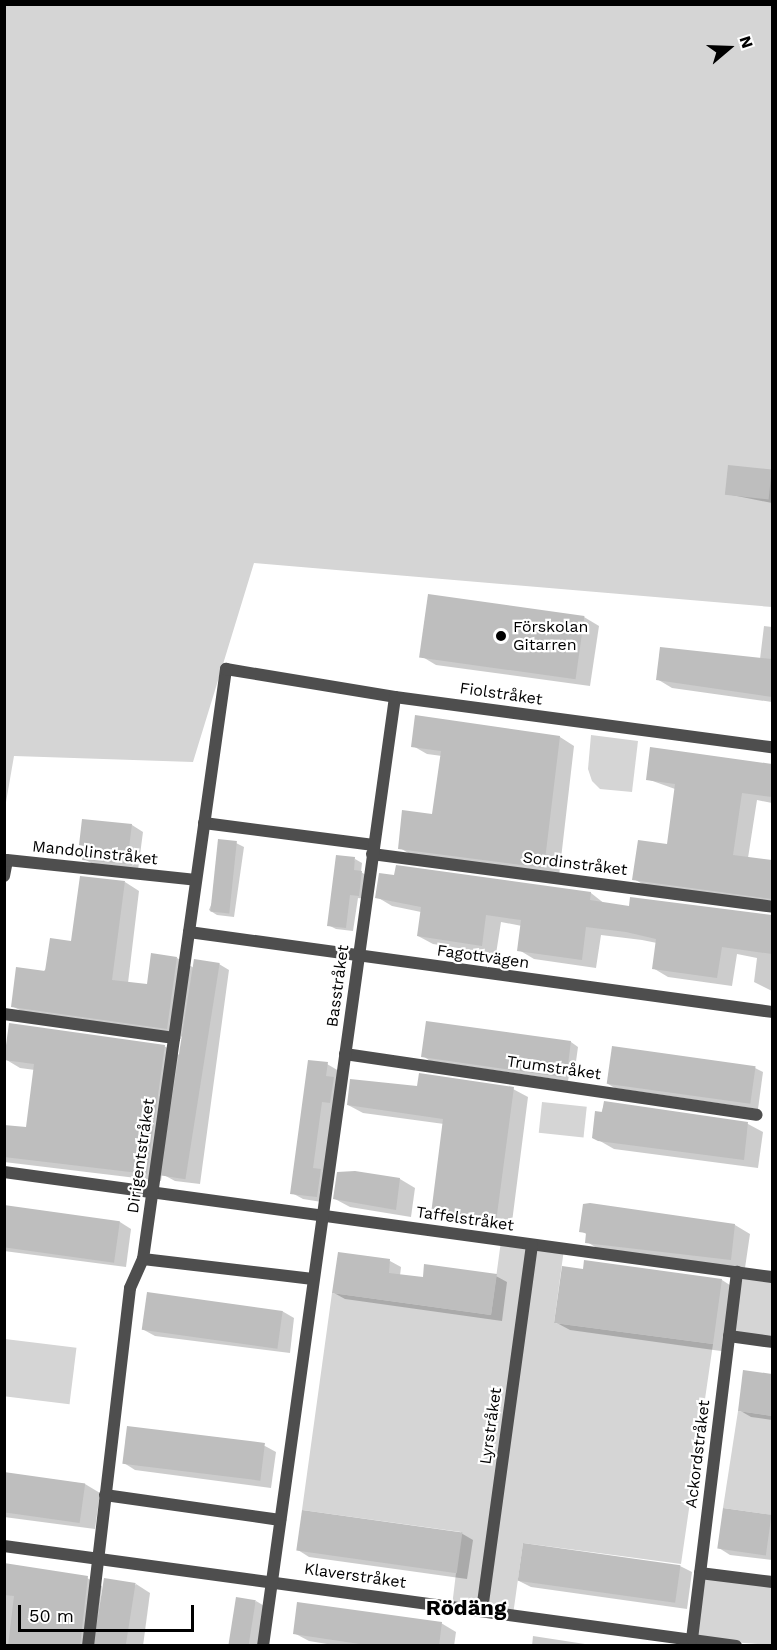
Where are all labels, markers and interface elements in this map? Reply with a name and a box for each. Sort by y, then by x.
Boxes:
north arrow [699,18,759,78]
text: N [736,33,757,51]
place label: Förskolan Gitarren [513,617,588,655]
marker: Förskolan Gitarren [494,629,508,643]
street label: Fiolstråket [458,679,544,709]
street label: Mandolinstråket [31,837,159,869]
street label: Sordinstråket [522,848,628,880]
street label: Fagottvägen [436,941,530,973]
street label: Basstråket [323,944,353,1028]
street label: Trumstråket [506,1052,602,1084]
street label: Dirigentstråket [123,1097,159,1215]
street label: Taffelstråket [415,1203,515,1235]
street label: Lyrstråket [476,1386,506,1466]
street label: Ackordstråket [682,1399,714,1509]
street label: Klaverstråket [303,1559,407,1593]
scale bar [21,1593,196,1631]
district label: Rödäng [426,1595,506,1621]
text: 50 m [29,1605,74,1626]

